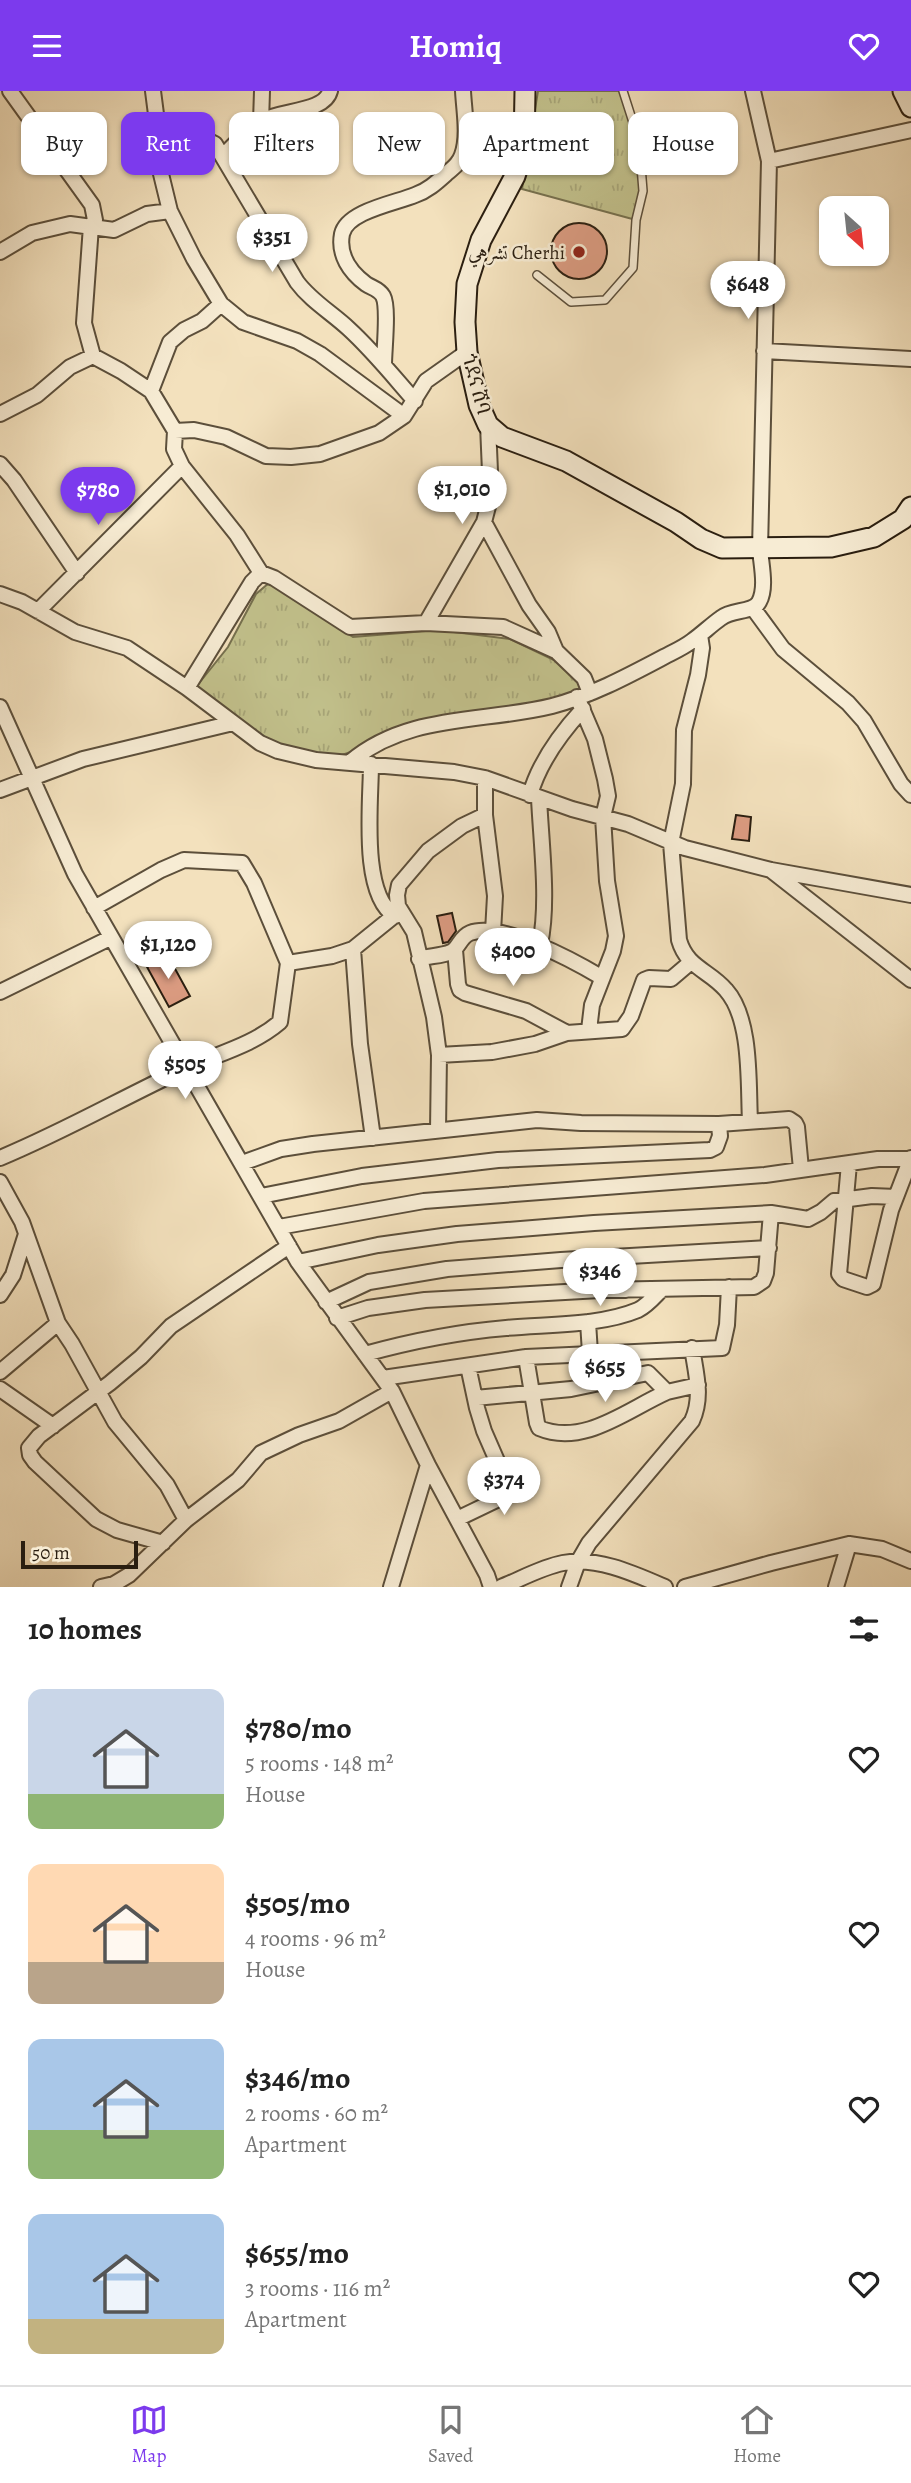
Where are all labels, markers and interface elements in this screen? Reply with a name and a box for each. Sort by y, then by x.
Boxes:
text: Homiq [409,24,502,68]
icon: menu [28,27,66,65]
icon: heart [845,27,883,65]
chip: Buy [21,112,107,175]
chip: Rent [121,112,215,175]
chip: Filters [229,112,339,175]
chip: New [353,112,445,175]
chip: Apartment [459,112,614,175]
chip: House [628,112,738,175]
north arrow [819,196,889,266]
map controls [819,196,889,266]
pin: $351 [231,215,313,274]
text: $351 [253,221,291,252]
place label: تشرهي Cherhi [468,240,565,268]
marker: تشرهي Cherhi [571,244,587,260]
pin: $648 [707,261,789,321]
text: $648 [726,268,770,299]
street label: ጎደና ሸባ [456,351,497,417]
pin: $780 [57,467,139,527]
pin: $1,010 [405,467,519,526]
text: $1,010 [434,473,490,504]
text: $780 [76,474,120,505]
pin: $1,120 [111,921,225,981]
text: $1,120 [140,928,196,959]
pin: $400 [472,929,554,988]
text: $400 [491,935,535,966]
pin: $505 [144,1041,226,1101]
text: $505 [164,1048,206,1079]
pin: $346 [559,1249,641,1308]
text: $346 [579,1255,621,1286]
pin: $655 [564,1345,646,1404]
text: $655 [584,1351,626,1382]
pin: $374 [463,1457,545,1517]
text: $374 [483,1464,525,1495]
scale bar [21,1538,138,1570]
text: 50 m [32,1540,70,1566]
text: 10 homes [28,1609,142,1649]
icon: filters [845,1610,883,1648]
text: $780/mo [245,1708,352,1748]
icon: home [84,1717,168,1801]
icon: heart [845,1740,883,1778]
text: 5 rooms · 148 m² [245,1748,394,1779]
text: House [245,1779,305,1810]
text: $505/mo [245,1883,350,1923]
icon: home [84,1892,168,1976]
icon: heart [845,1915,883,1953]
text: 4 rooms · 96 m² [245,1923,386,1954]
text: House [245,1954,305,1985]
text: $346/mo [245,2058,350,2098]
icon: home [84,2067,168,2151]
icon: heart [845,2090,883,2128]
text: 2 rooms · 60 m² [245,2098,388,2129]
text: Apartment [245,2129,347,2160]
text: $655/mo [245,2233,349,2273]
icon: home [84,2242,168,2326]
icon: heart [845,2265,883,2303]
text: 3 rooms · 116 m² [245,2273,390,2304]
text: Apartment [245,2304,347,2335]
tab: Map [130,2401,168,2469]
tab: Saved [428,2401,473,2469]
tab: Home [733,2401,781,2469]

